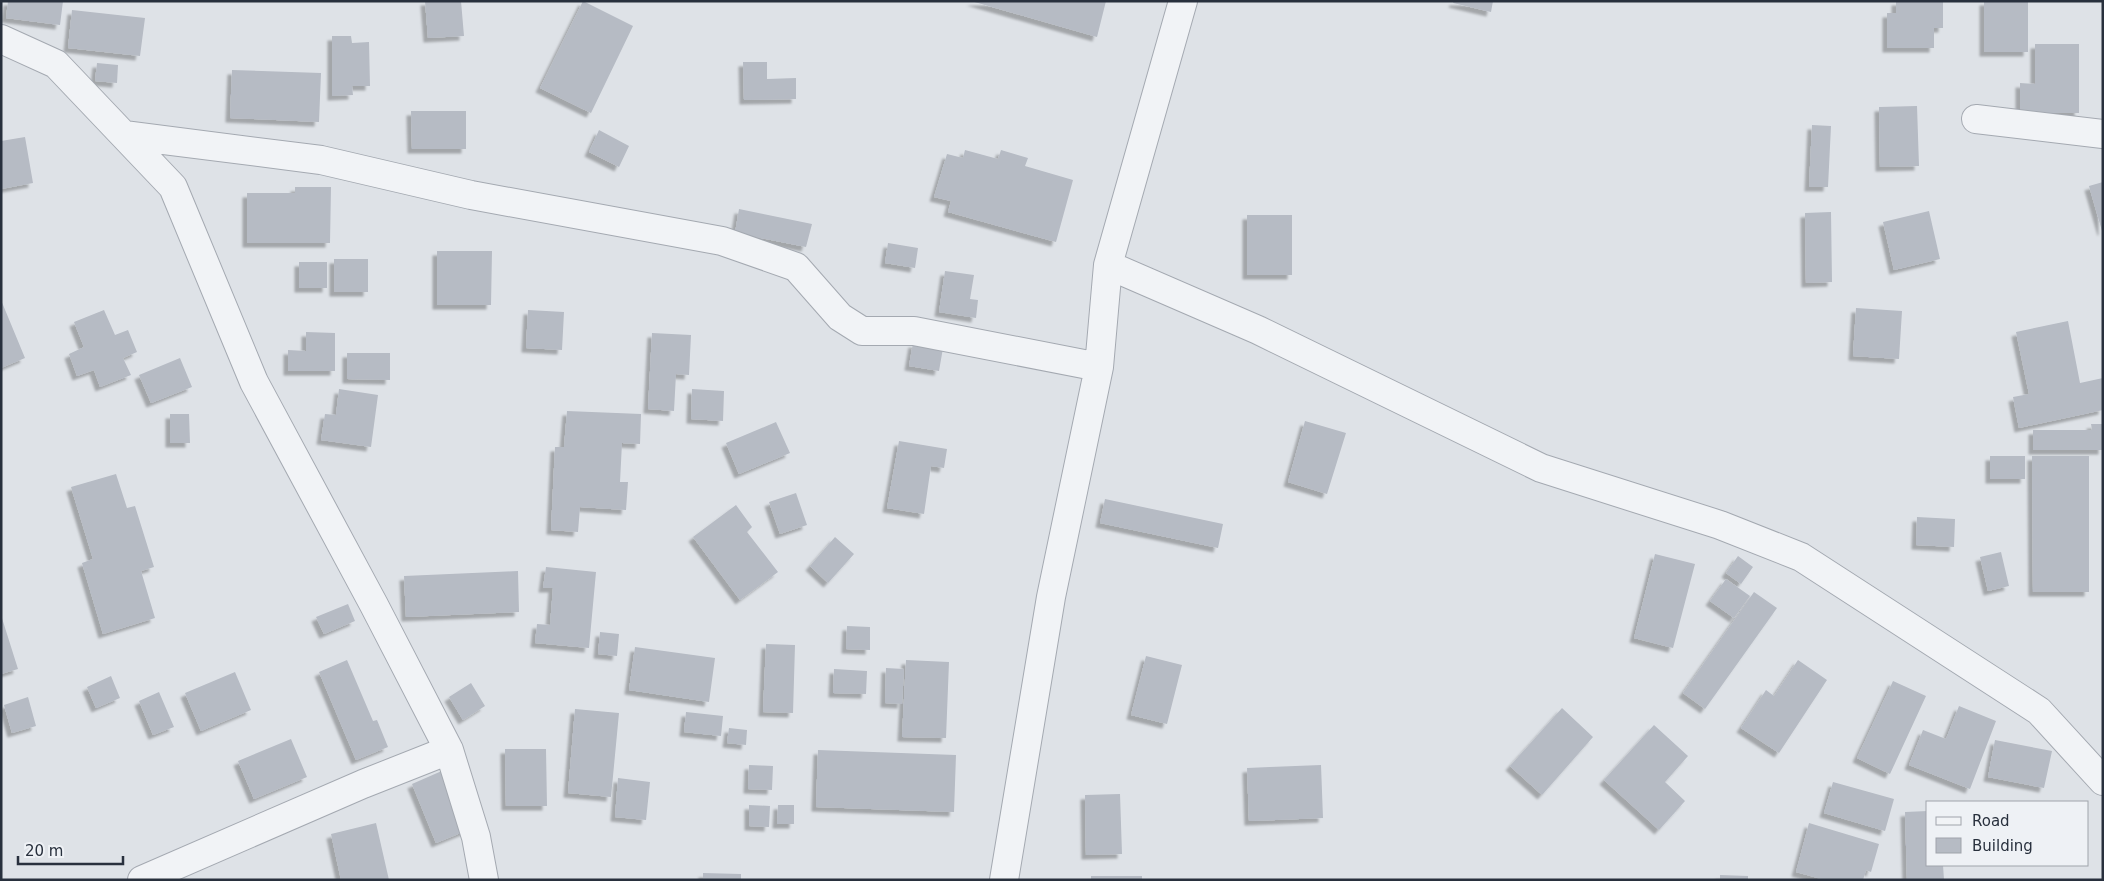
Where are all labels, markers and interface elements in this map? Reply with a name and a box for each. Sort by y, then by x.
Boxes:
legend [1926,801,2089,866]
text: Road [1972,812,2010,830]
scale bar [18,834,122,866]
text: Building [1972,837,2033,855]
text: 20 m [25,842,63,860]

